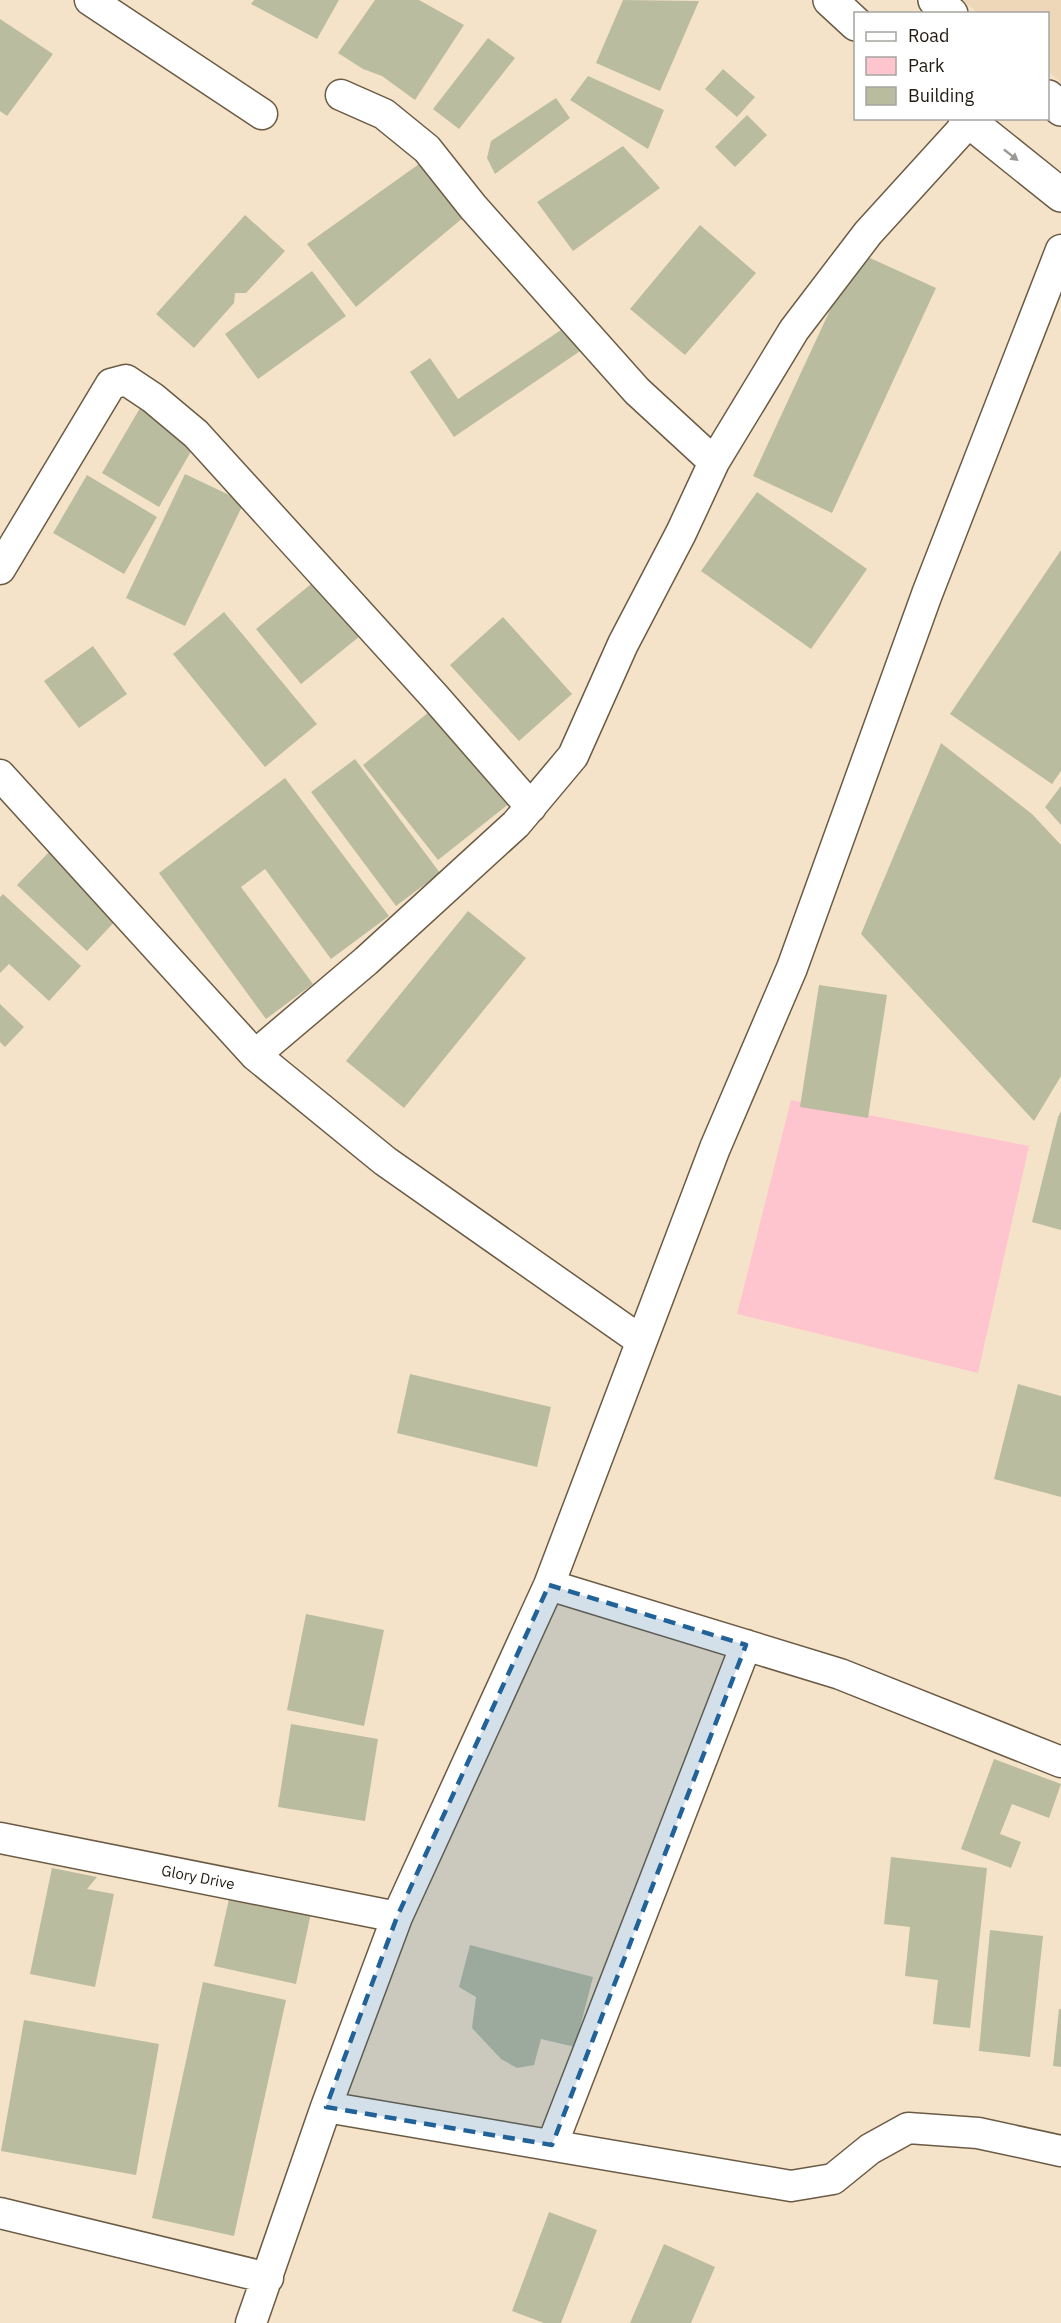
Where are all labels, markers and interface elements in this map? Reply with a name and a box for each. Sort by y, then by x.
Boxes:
legend [854,12,1049,120]
text: Road [908,24,949,47]
text: Park [908,54,945,77]
text: Building [908,84,975,107]
one-way arrow [1003,148,1019,161]
street label: Glory Drive [160,1861,236,1893]

